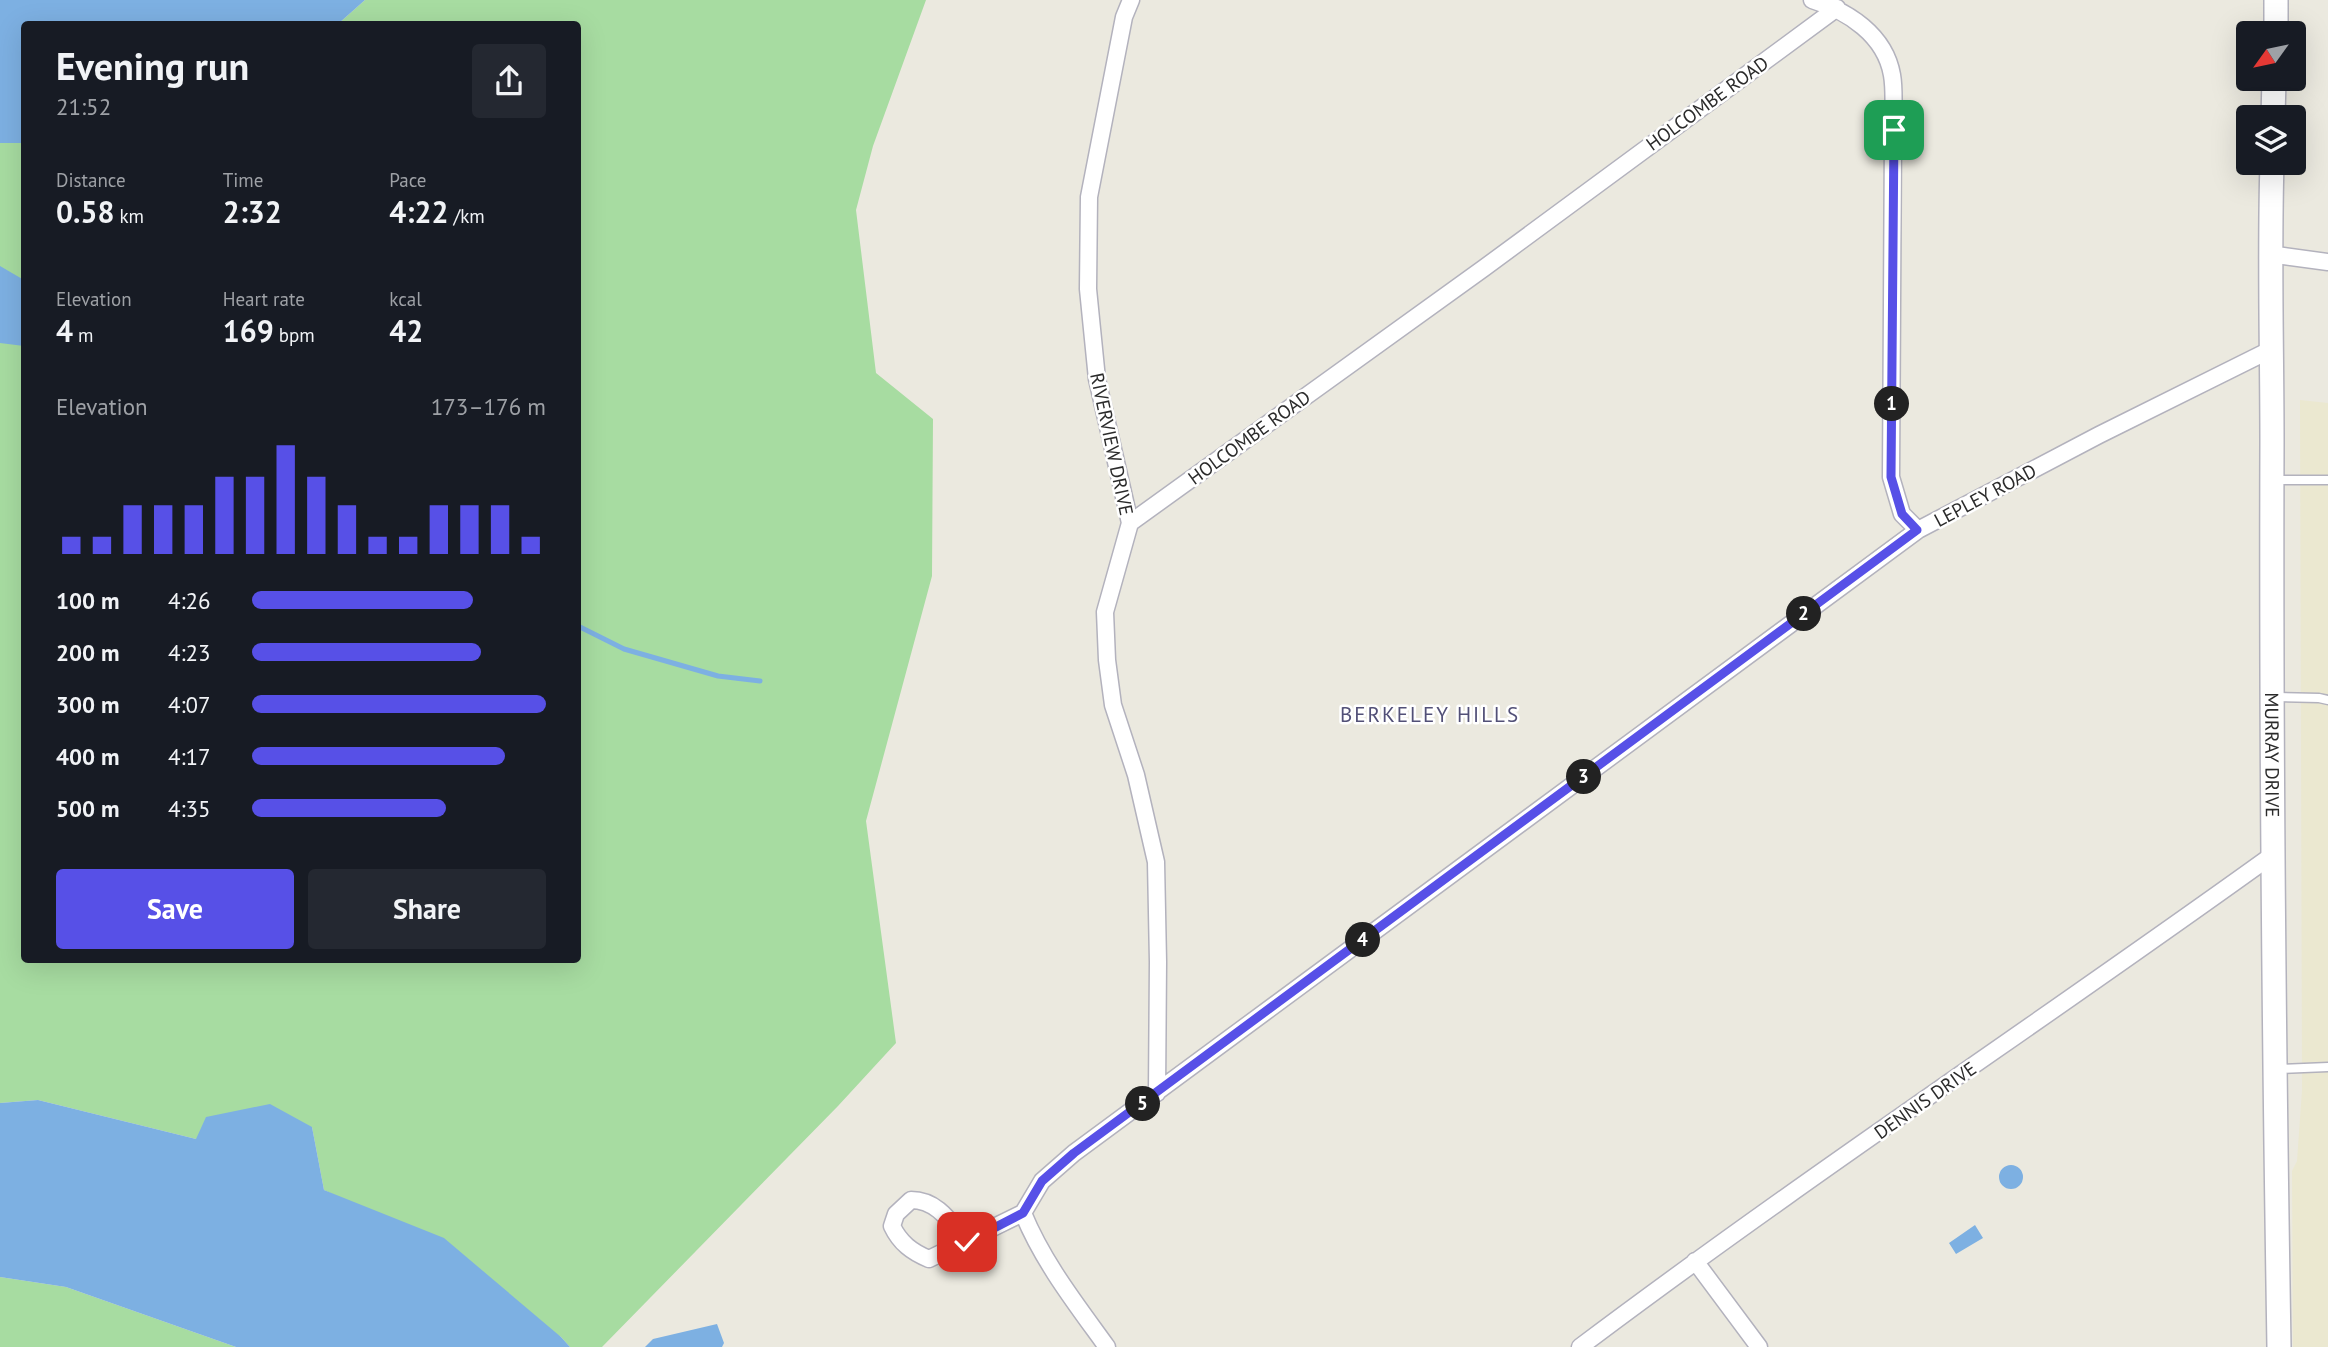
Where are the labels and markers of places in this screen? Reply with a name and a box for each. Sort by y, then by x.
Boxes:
pin [1864,100,1924,160]
pin: 1 [1874,386,1910,422]
pin: 2 [1786,596,1822,632]
pin: 3 [1566,760,1602,794]
pin: 4 [1346,922,1380,958]
pin: 5 [1126,1086,1160,1122]
pin [937,1212,997,1272]

